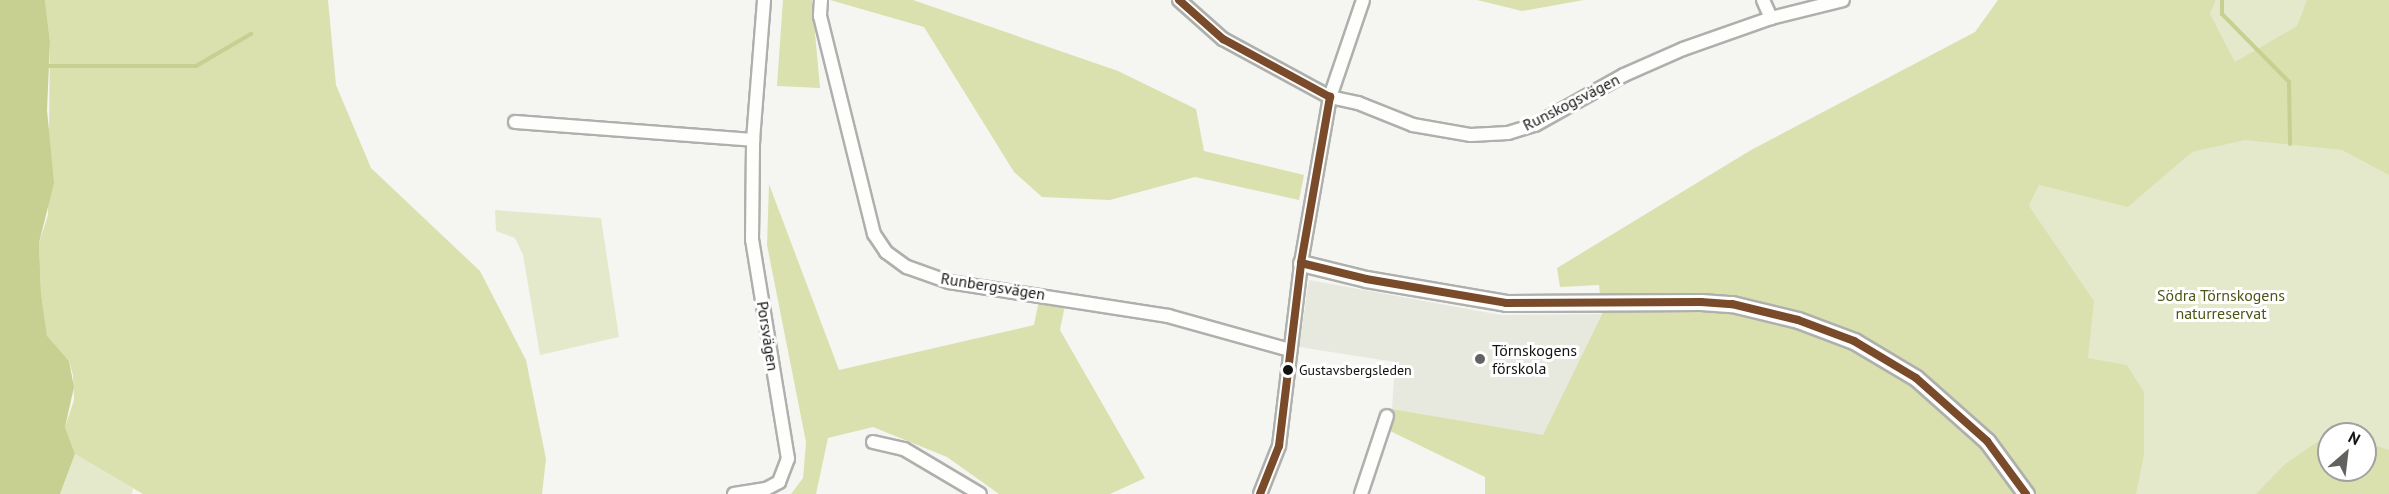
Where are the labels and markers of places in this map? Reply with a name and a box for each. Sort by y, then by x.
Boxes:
place label: Törnskogens förskola [1492,340,1577,378]
marker: Törnskogens förskola [1473,352,1487,366]
place label: Gustavsbergsleden [1299,362,1412,378]
marker: Gustavsbergsleden [1282,364,1294,376]

